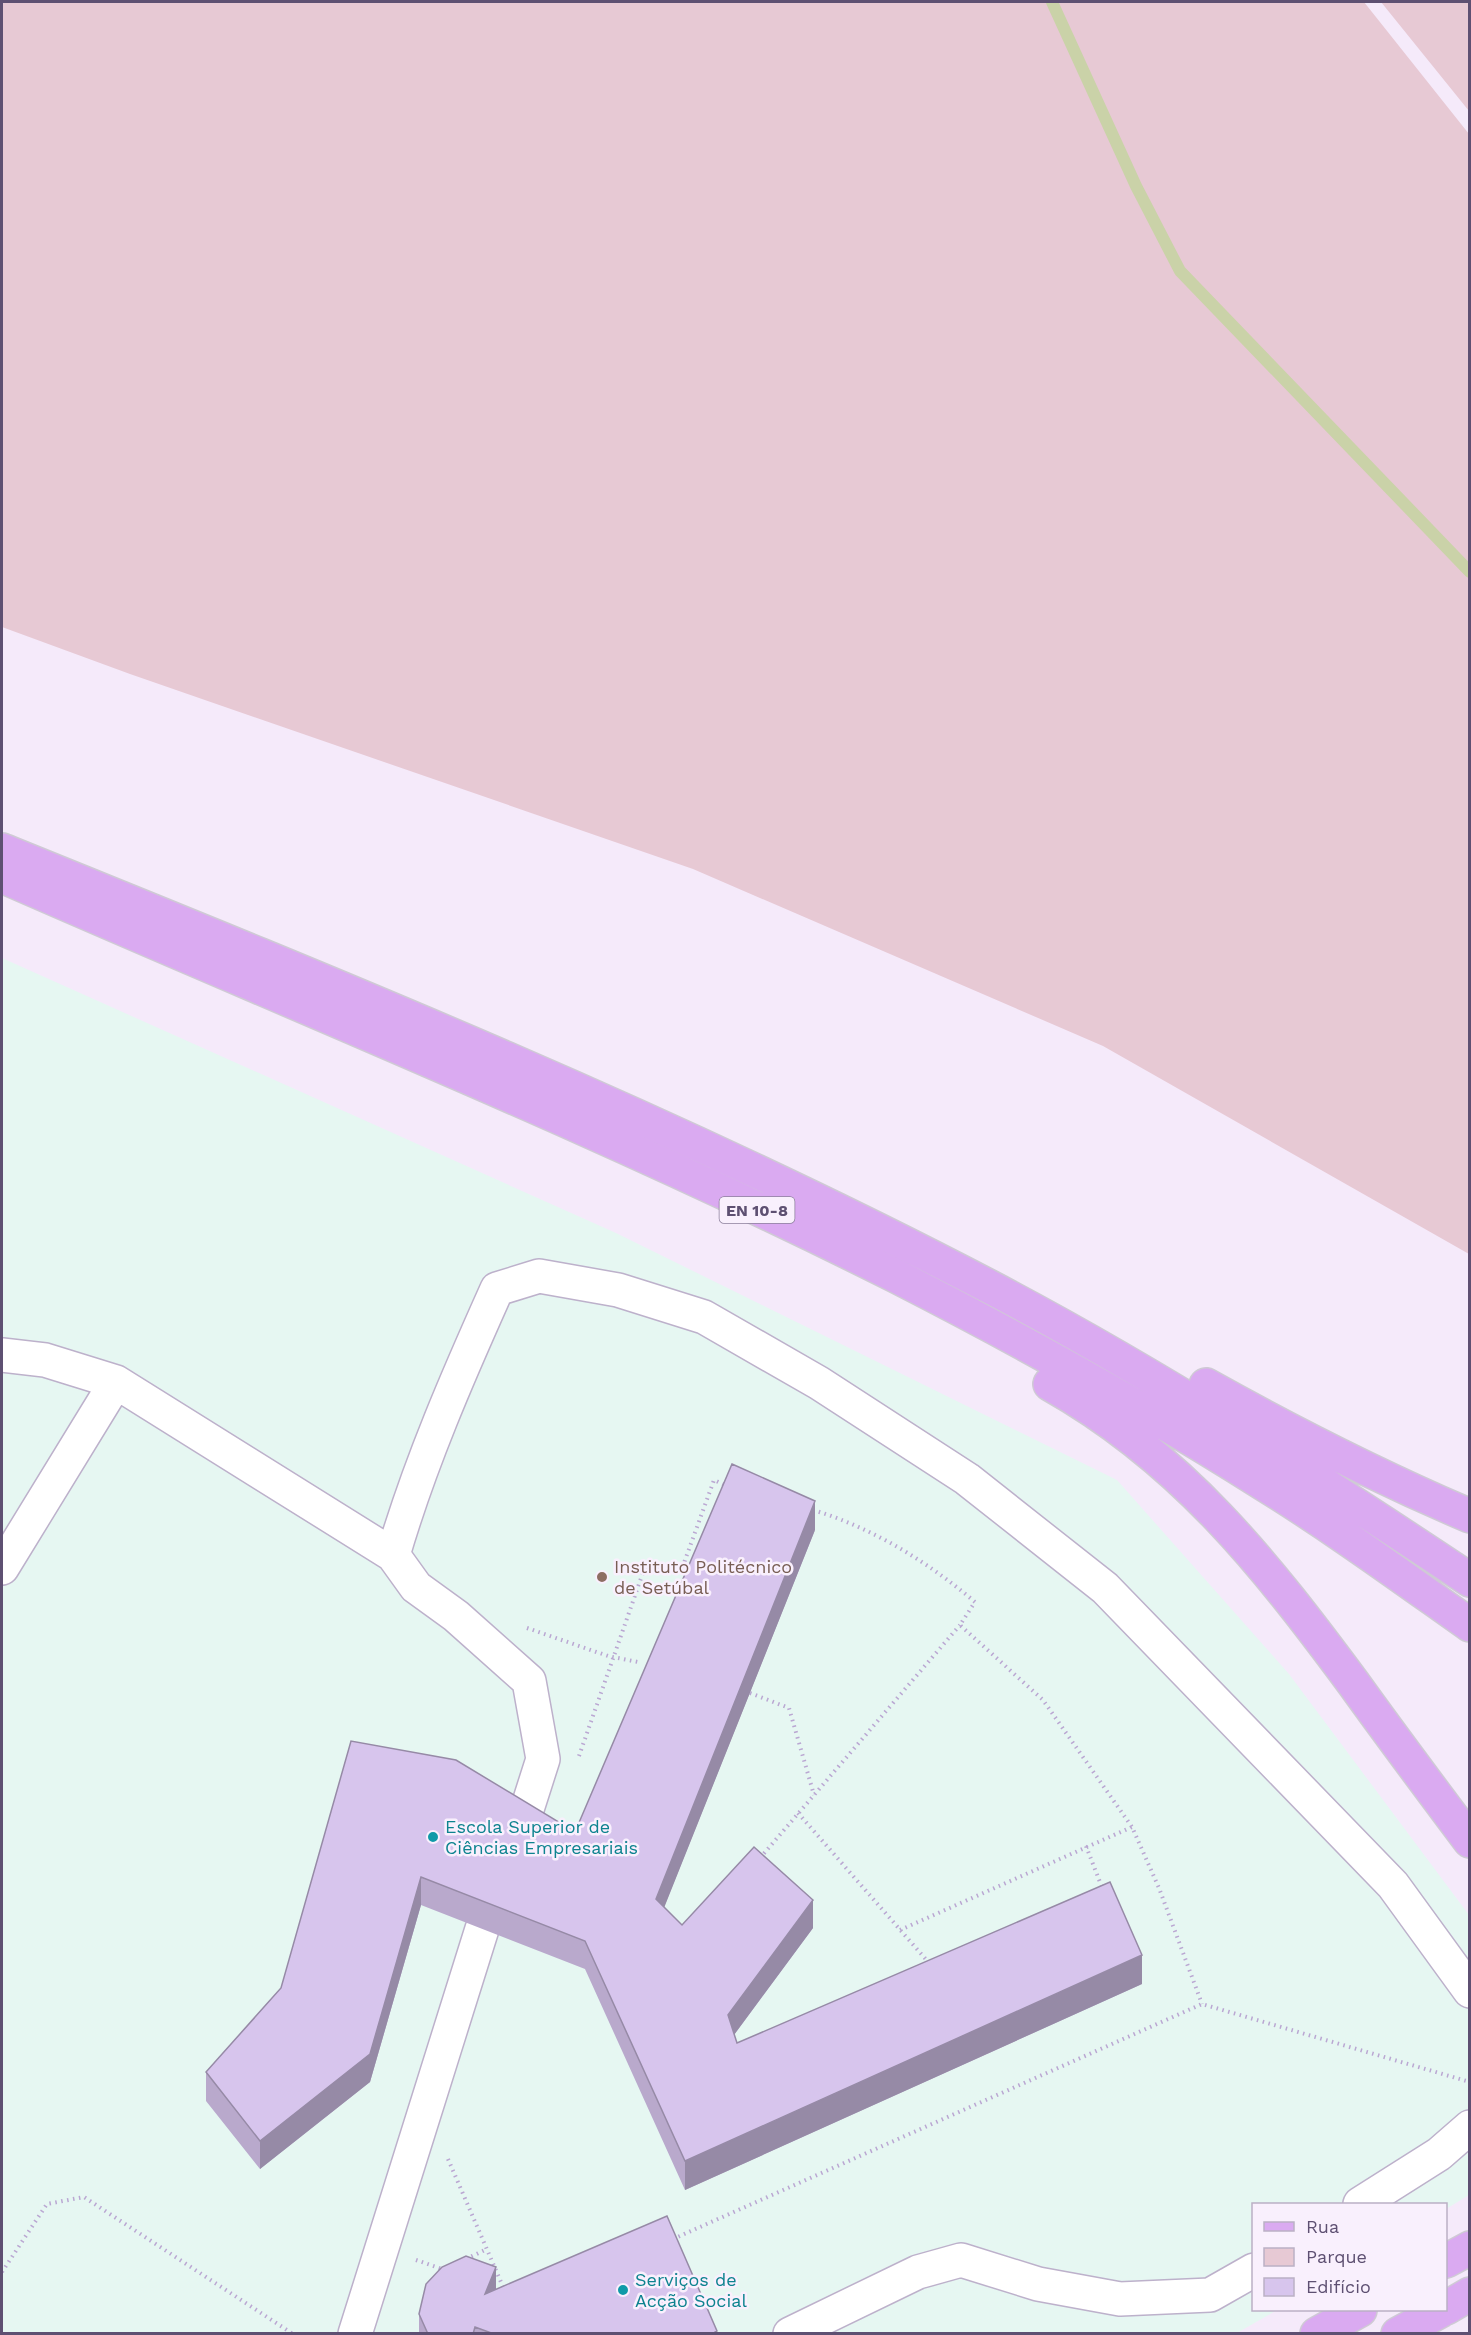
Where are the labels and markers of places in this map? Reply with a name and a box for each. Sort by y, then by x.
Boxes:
place label: Instituto Politécnico de Setúbal [614,1556,792,1598]
marker: Instituto Politécnico de Setúbal [595,1570,609,1584]
place label: Escola Superior de Ciências Empresariais [445,1816,638,1858]
marker: Escola Superior de Ciências Empresariais [426,1830,440,1844]
place label: Serviços de Acção Social [635,2269,747,2311]
marker: Serviços de Acção Social [616,2283,630,2297]

